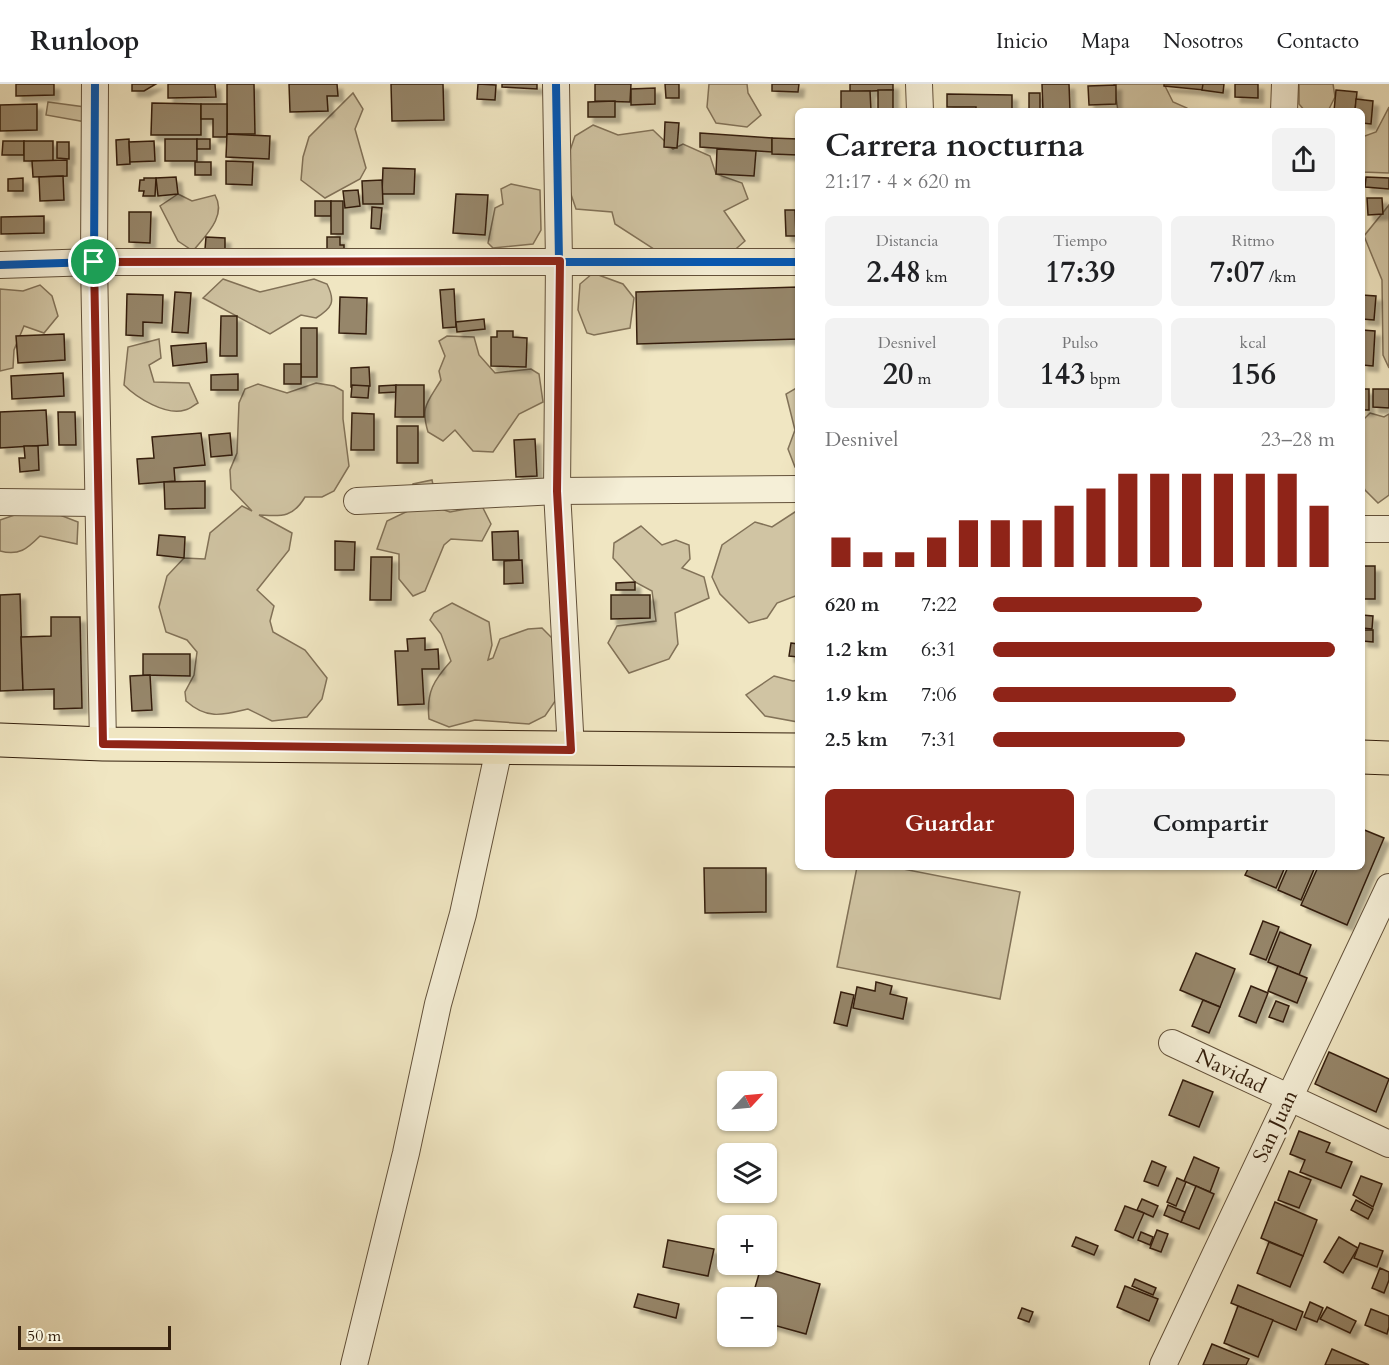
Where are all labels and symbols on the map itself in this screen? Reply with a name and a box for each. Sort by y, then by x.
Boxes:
pin [68,236,119,287]
street label: Navidad [1191,1042,1271,1101]
north arrow [717,1071,777,1131]
street label: San Juan [1246,1085,1305,1167]
scale bar [18,1323,171,1350]

